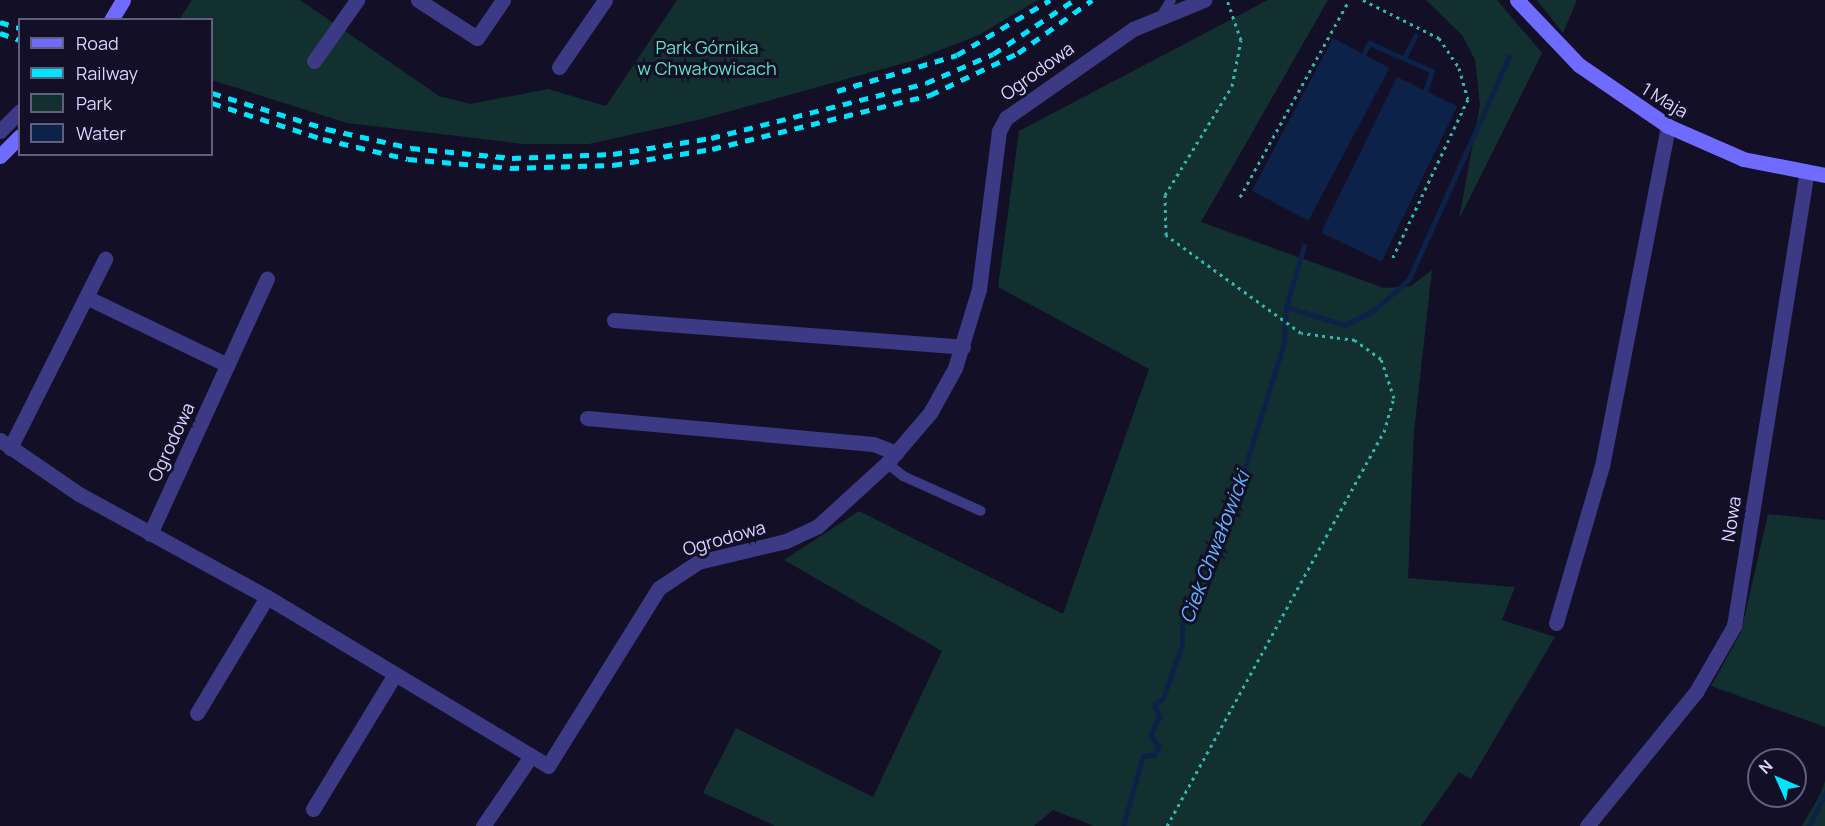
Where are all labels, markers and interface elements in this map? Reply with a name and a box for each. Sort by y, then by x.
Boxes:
legend [18,18,213,156]
text: Road [76,31,119,55]
park label: Park Górnika w Chwałowicach [637,37,777,80]
street label: Ogrodowa [996,37,1078,105]
text: Railway [76,61,138,85]
street label: 1 Maja [1638,78,1692,122]
text: Park [76,91,112,115]
text: Water [76,121,126,145]
street label: Ogrodowa [143,399,199,485]
water label: Ciek Chwałowicki [1174,468,1254,626]
street label: Nowa [1717,495,1745,543]
street label: Ogrodowa [680,516,768,560]
north arrow [1747,748,1807,808]
text: N [1754,755,1778,779]

